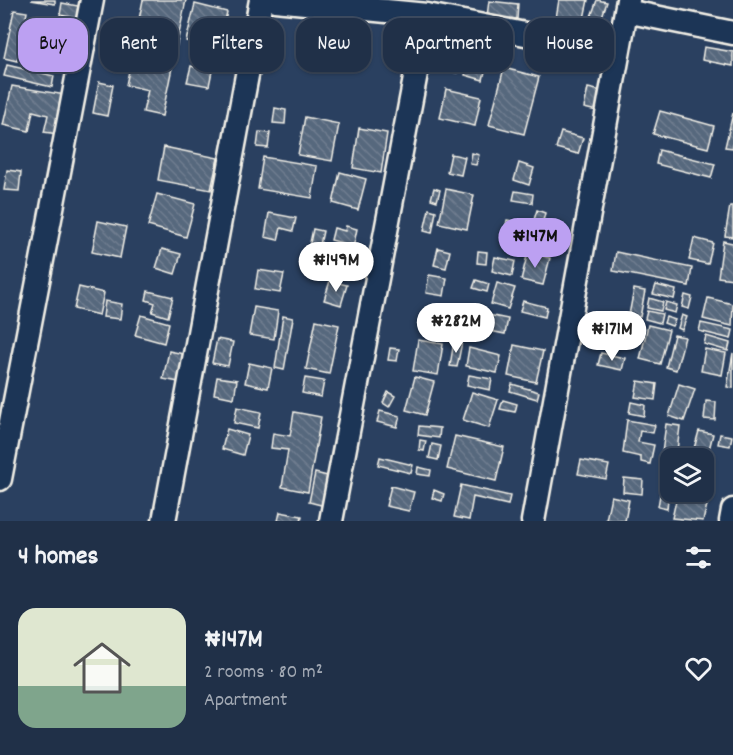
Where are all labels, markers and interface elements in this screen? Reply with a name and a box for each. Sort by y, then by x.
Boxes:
chip: Buy [18,18,88,72]
chip: Rent [100,18,178,72]
chip: Filters [190,18,284,72]
chip: New [296,18,371,72]
chip: Apartment [383,18,513,72]
chip: House [525,18,614,72]
pin: ₦147M [493,218,577,269]
text: ₦147M [512,223,558,251]
pin: ₦149M [294,242,378,293]
text: ₦149M [313,247,359,275]
pin: ₦282M [414,303,498,354]
text: ₦282M [431,308,481,336]
pin: ₦171M [570,311,654,362]
text: ₦171M [591,316,633,344]
map controls [660,448,714,502]
button: layers [660,448,714,502]
text: 4 homes [18,539,98,576]
icon: filters [682,541,715,574]
text: ₦147M [204,622,263,659]
icon: home [66,632,138,704]
icon: heart [682,652,715,685]
text: 2 rooms · 80 m² [204,659,323,687]
text: Apartment [204,687,287,715]

